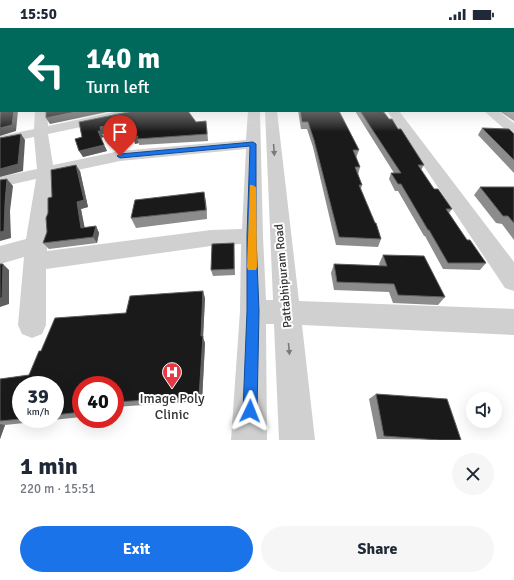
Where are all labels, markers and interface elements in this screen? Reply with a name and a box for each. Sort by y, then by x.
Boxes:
text: 15:50 [20,5,57,23]
text: 140 m [86,42,160,76]
icon: left [20,44,72,96]
text: Turn left [86,76,149,98]
pin [103,115,137,156]
icon: arrive [109,121,131,143]
one-way arrow [270,144,277,156]
street label: Pattabhipuram Road [271,223,296,329]
one-way arrow [285,343,292,355]
hospital icon: Image Poly Clinic [161,361,183,389]
speed limit sign: 40 [72,376,124,428]
text: 39 [27,384,49,409]
place label: Image Poly Clinic [139,390,205,423]
position arrow [229,390,271,432]
map controls [466,392,502,428]
button: sound [466,392,502,428]
text: km/h [27,406,49,418]
text: 1 min [20,451,78,481]
button: close [452,453,494,495]
text: 220 m · 15:51 [20,481,96,497]
button: Exit [20,526,253,572]
button: Share [261,526,494,572]

